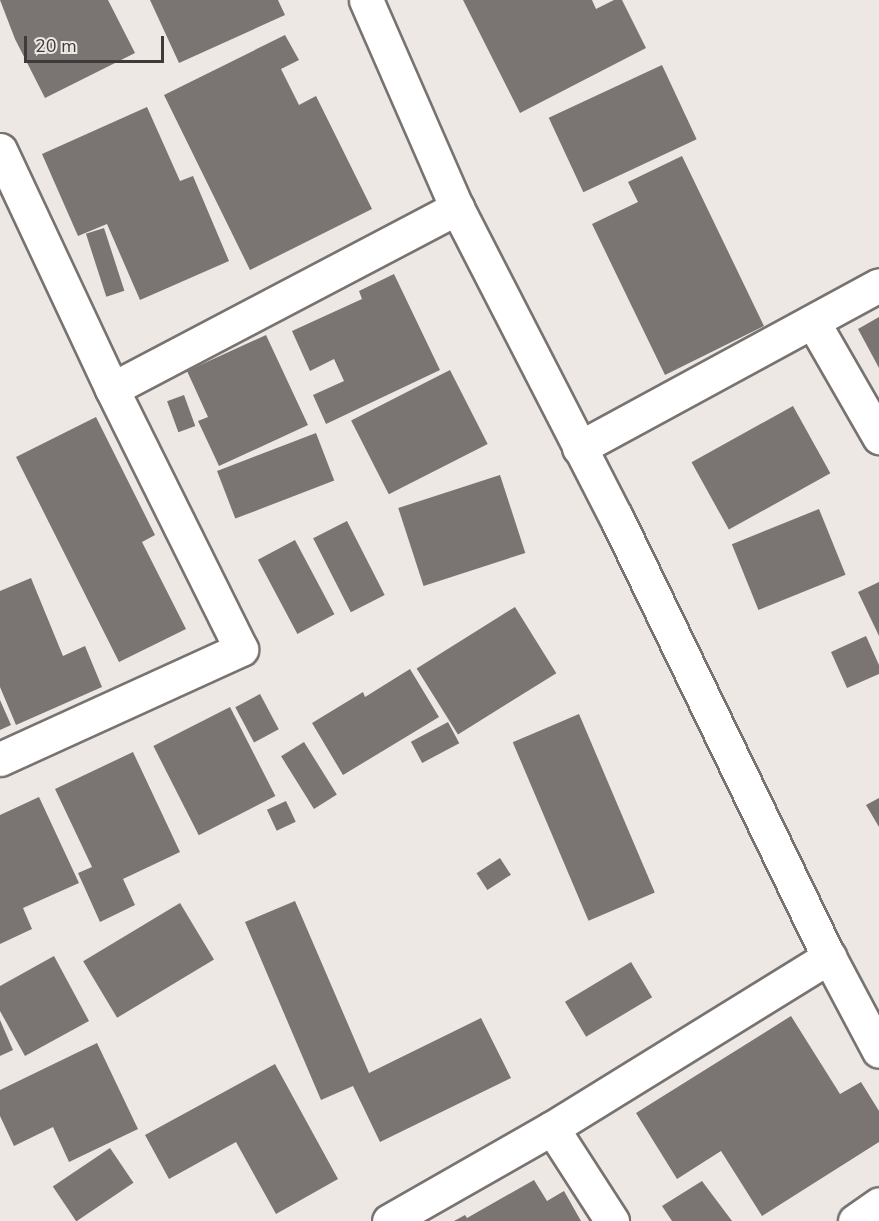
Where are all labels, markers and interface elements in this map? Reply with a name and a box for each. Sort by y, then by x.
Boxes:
scale bar [27,24,166,62]
text: 20 m [35,34,77,58]

